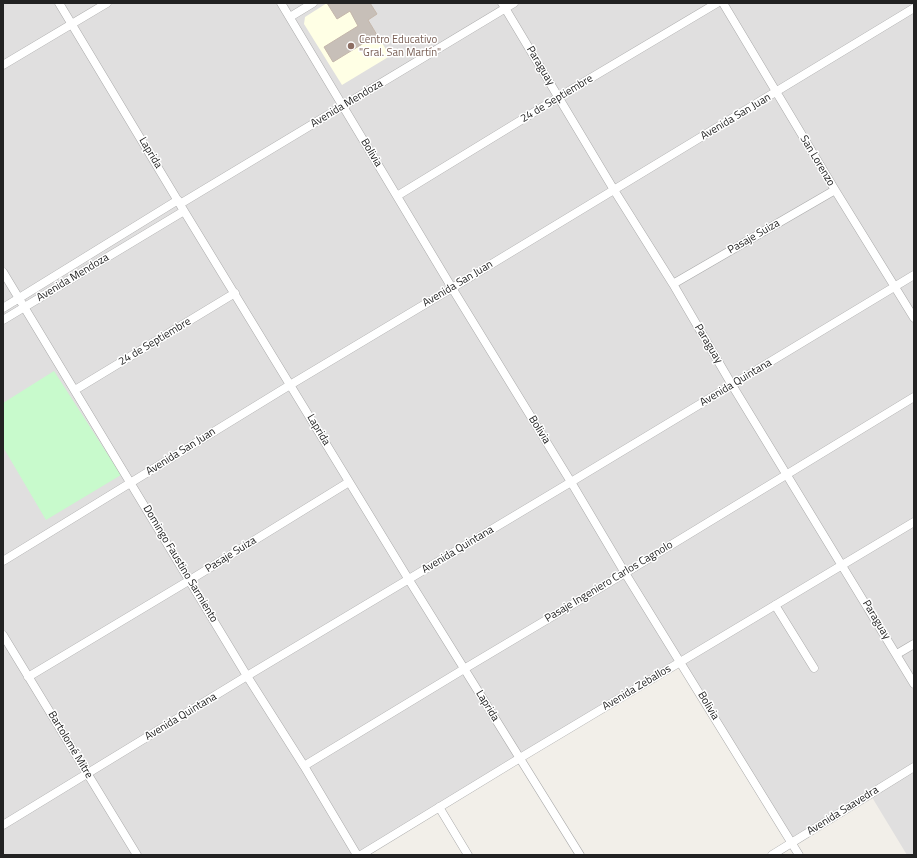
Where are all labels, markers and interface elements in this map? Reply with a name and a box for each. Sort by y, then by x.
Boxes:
place label: Centro Educativo "Gral. San Martín" [359,33,441,59]
marker: Centro Educativo "Gral. San Martín" [346,41,356,51]
street label: Paraguay [523,44,557,88]
street label: 24 de Septiembre [519,72,595,126]
street label: Avenida Mendoza [308,77,386,131]
street label: Avenida San Juan [699,91,773,143]
street label: San Lorenzo [797,133,837,189]
street label: Laprida [136,135,164,171]
street label: Bolivia [357,136,385,170]
street label: Pasaje Suiza [726,217,782,257]
street label: Avenida Mendoza [34,251,112,305]
street label: Avenida San Juan [421,258,495,310]
street label: 24 de Septiembre [117,315,193,369]
street label: Paraguay [691,322,725,366]
street label: Avenida Quintana [698,356,774,410]
street label: Laprida [304,412,332,448]
street label: Bolivia [525,413,553,447]
street label: Avenida San Juan [144,425,218,479]
street label: Domingo Faustino Sarmiento [140,503,220,625]
street label: Avenida Quintana [420,523,496,577]
street label: Pasaje Suiza [203,534,259,576]
street label: Pasaje Ingeniero Carlos Cagnolo [543,538,675,626]
street label: Paraguay [859,598,893,642]
street label: Avenida Zeballos [600,662,674,714]
street label: Laprida [472,688,502,724]
street label: Bolivia [694,689,722,723]
street label: Avenida Quintana [143,690,219,744]
street label: Bartolomé Mitre [45,709,95,781]
street label: Avenida Saavedra [805,784,881,838]

